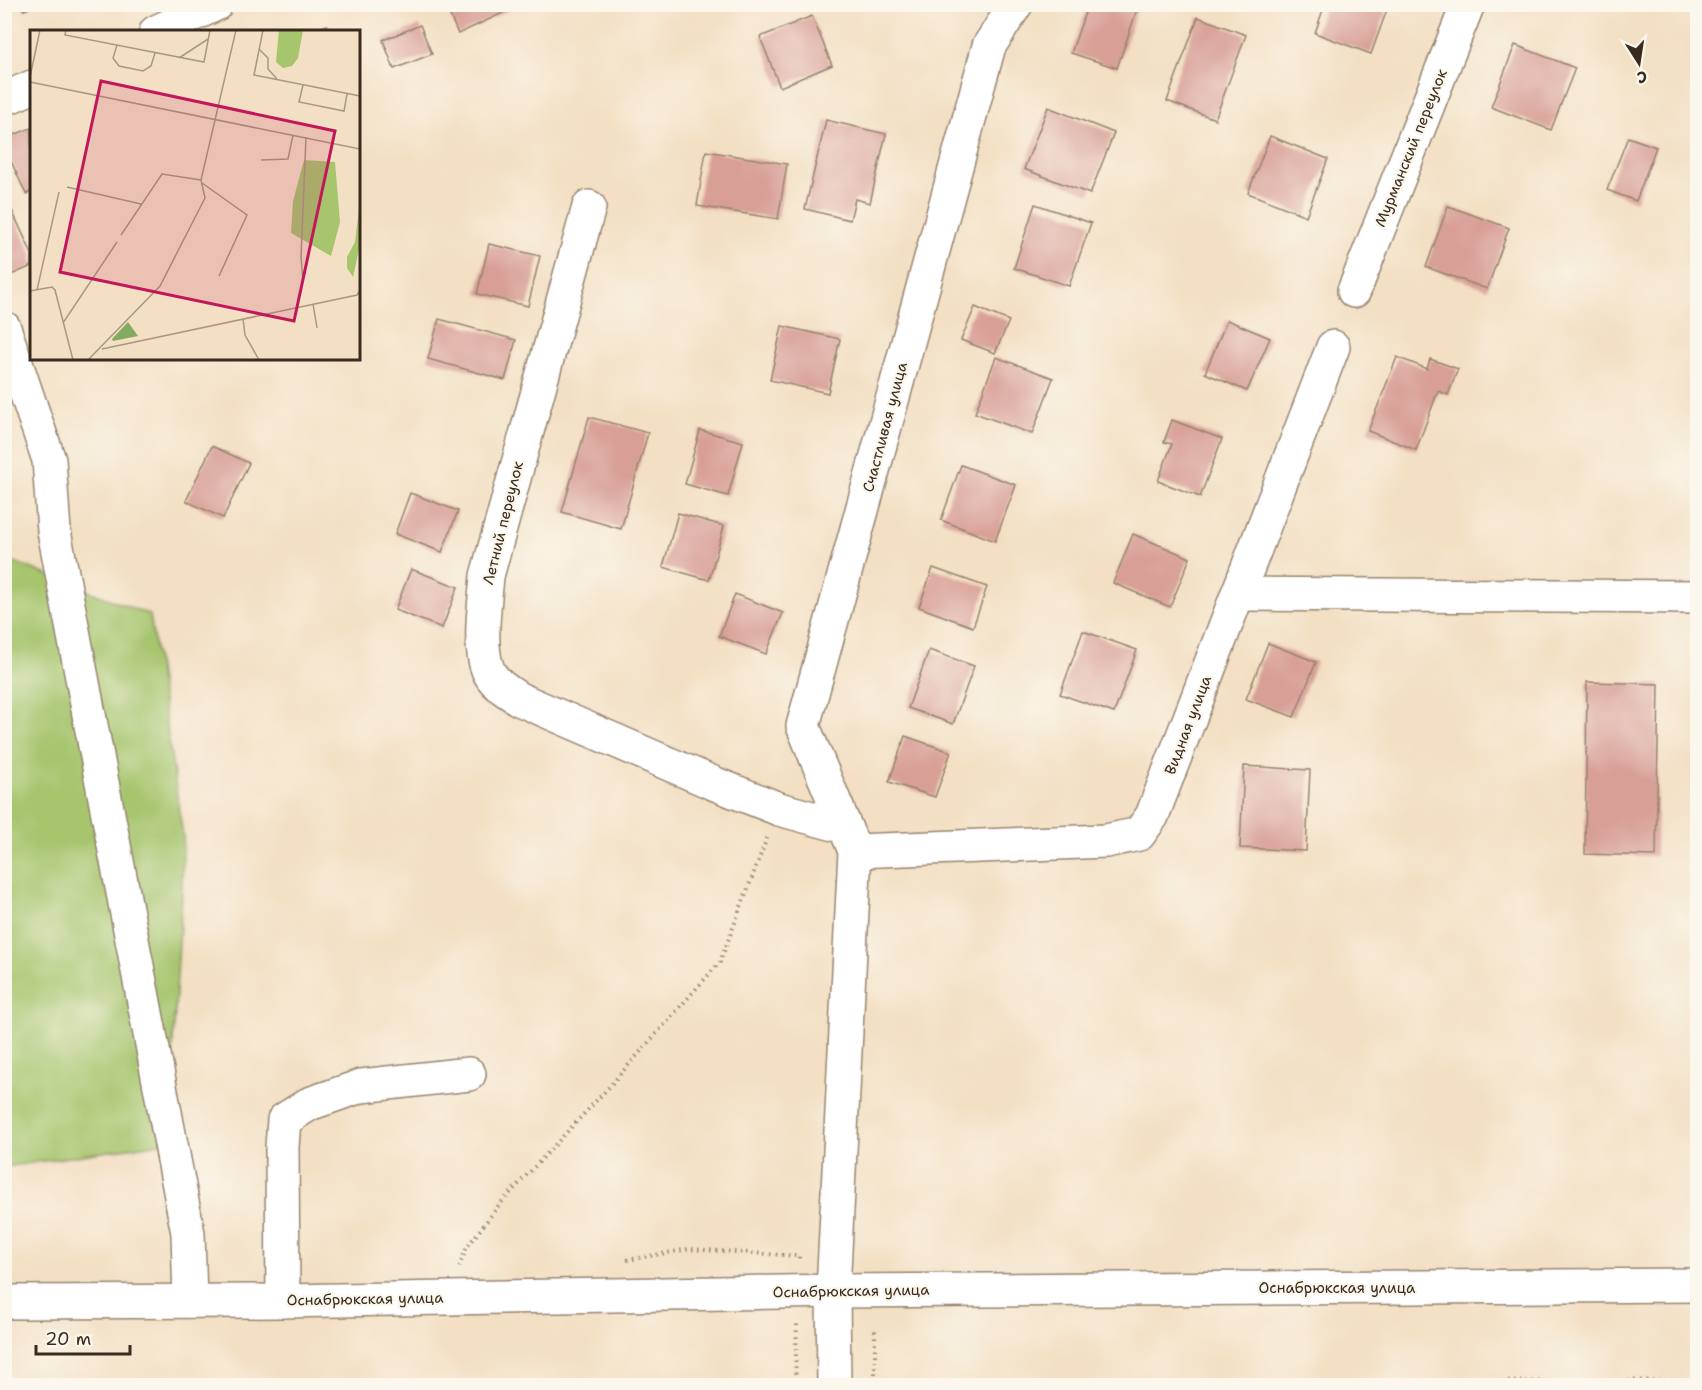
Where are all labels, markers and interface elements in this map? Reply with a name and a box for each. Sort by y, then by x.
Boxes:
inset map [30,30,360,360]
north arrow [1609,33,1669,93]
street label: Мурманский переулок [1370,66,1452,230]
text: С [1635,66,1649,89]
street label: Счастливая улица [858,359,912,494]
street label: Летний переулок [478,459,528,587]
street label: Видная улица [1160,672,1216,777]
street label: Оснабрюкская улица [1259,1278,1416,1298]
street label: Оснабрюкская улица [772,1280,930,1302]
street label: Оснабрюкская улица [286,1288,444,1310]
scale bar [36,1318,130,1356]
text: 20 m [45,1327,91,1351]

